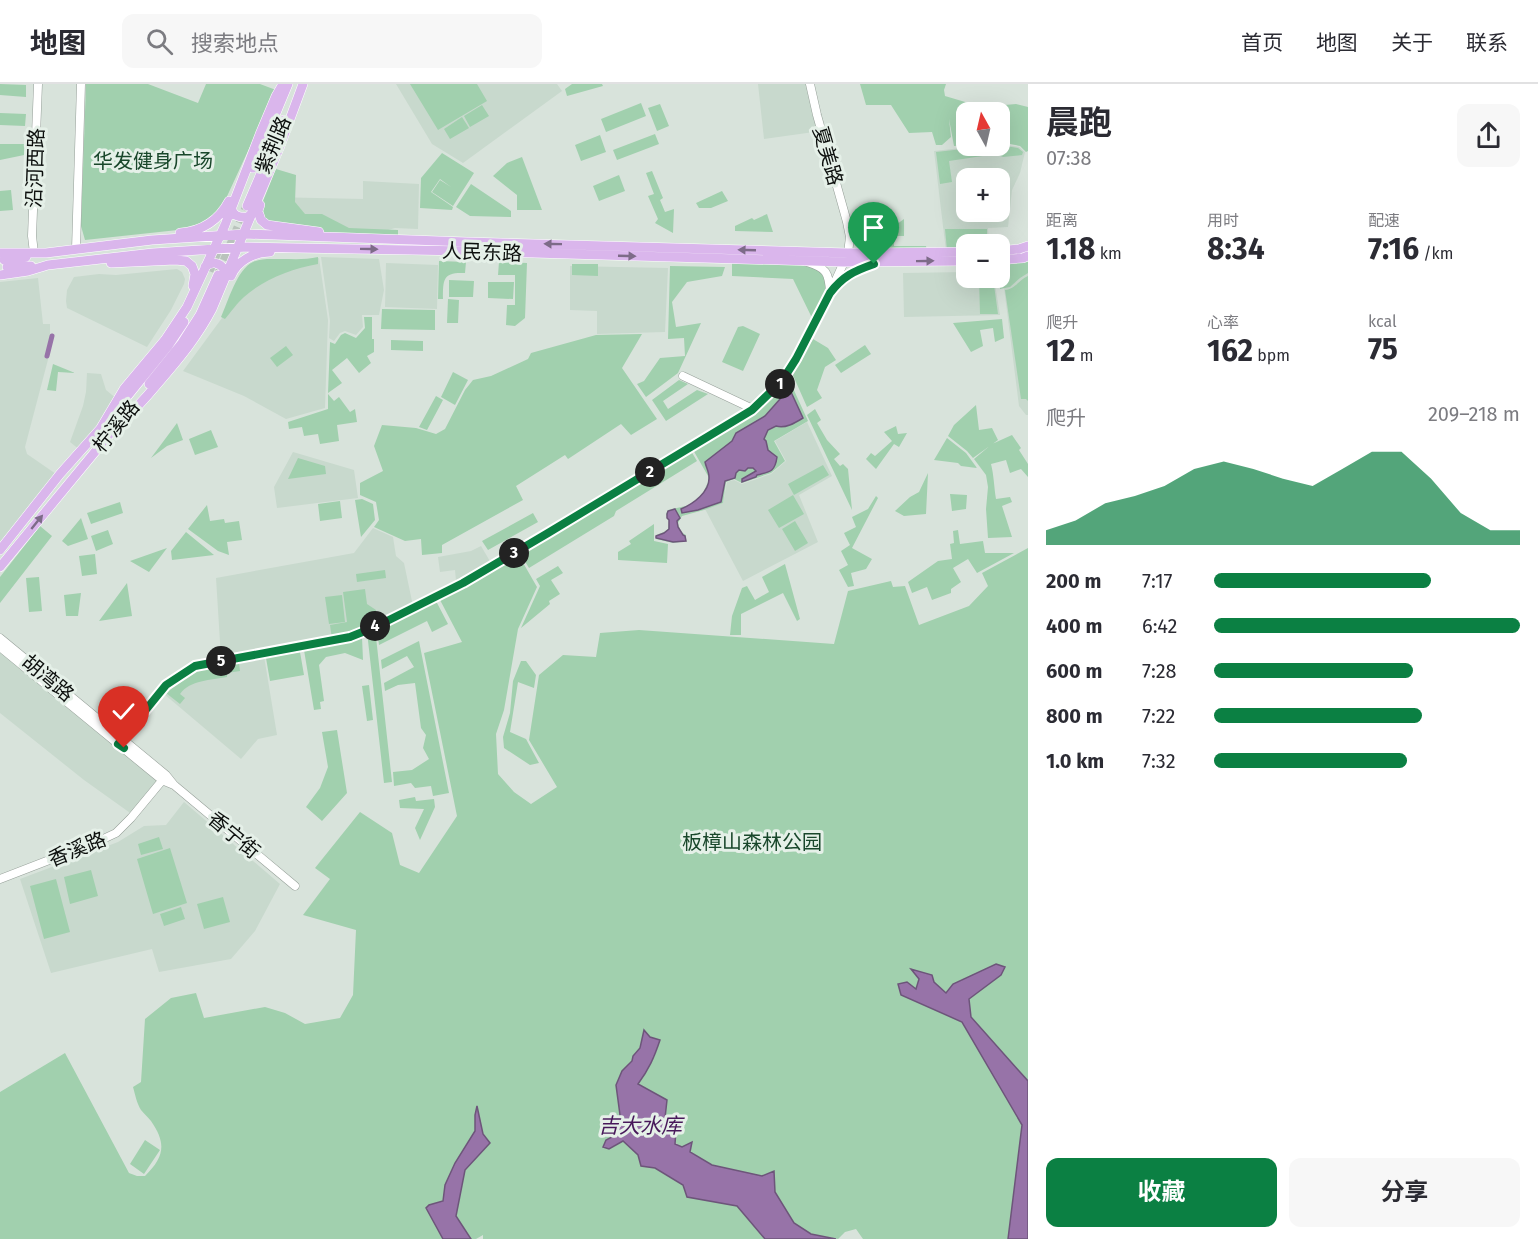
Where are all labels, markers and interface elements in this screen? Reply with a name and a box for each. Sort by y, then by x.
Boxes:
search box [122,14,542,68]
icon: search [143,25,176,58]
text: 地图 [30,27,86,60]
text: 搜索地点 [191,30,279,57]
text: 首页 [1241,30,1283,56]
text: 地图 [1316,30,1358,56]
text: 关于 [1391,30,1433,56]
text: 联系 [1466,30,1508,56]
north arrow [956,102,1010,156]
map controls [956,102,1010,288]
text: 晨跑 [1046,103,1112,143]
button: share [1457,104,1520,167]
street label: 紫荆路 [250,113,296,177]
street label: 夏美路 [808,124,848,188]
street label: 沿河西路 [22,128,48,208]
text: 07:38 [1046,146,1092,170]
park label: 华发健身广场 [93,149,213,173]
button: + [956,168,1010,222]
pin [848,202,899,264]
icon: arrive [857,211,890,244]
text: 距离 [1046,211,1078,230]
text: 用时 [1207,211,1239,230]
text: 配速 [1368,211,1400,230]
text: 1.18 [1046,231,1095,267]
text: 8:34 [1207,231,1265,267]
text: 7:16 [1368,231,1419,267]
button: − [956,234,1010,288]
street label: 人民东路 [442,239,522,265]
one-way arrow [543,239,562,249]
one-way arrow [359,244,378,254]
text: km [1095,244,1122,263]
text: /km [1419,244,1454,263]
one-way arrow [738,245,757,254]
one-way arrow [617,251,636,261]
one-way arrow [916,256,935,266]
text: kcal [1368,312,1397,331]
text: 爬升 [1046,313,1078,332]
text: 心率 [1207,313,1239,332]
text: 75 [1368,331,1398,367]
text: 12 [1046,333,1075,369]
text: 162 [1207,333,1253,369]
text: m [1075,346,1093,365]
text: bpm [1253,346,1290,365]
pin: 1 [765,369,795,399]
text: 1 [776,374,784,393]
street label: 柠溪路 [88,395,144,457]
text: 209–218 m [1428,402,1520,426]
text: 爬升 [1046,406,1086,430]
pin: 2 [635,457,665,487]
text: 2 [646,462,654,481]
one-way arrow [30,514,43,530]
pin: 3 [499,538,529,568]
text: 3 [510,543,518,562]
text: 200 m [1046,569,1101,593]
text: 7:17 [1142,569,1172,593]
pin: 4 [360,611,390,641]
text: 400 m [1046,614,1102,638]
text: 6:42 [1142,614,1178,638]
text: 4 [370,616,380,635]
pin: 5 [206,646,236,676]
street label: 胡湾路 [17,650,79,706]
text: 5 [217,651,225,670]
text: 600 m [1046,659,1102,683]
text: 7:28 [1142,659,1177,683]
pin [98,686,149,748]
icon: check [107,695,140,728]
text: 800 m [1046,704,1103,728]
text: 7:22 [1142,704,1175,728]
text: 1.0 km [1046,749,1104,773]
text: 7:32 [1142,749,1176,773]
street label: 香宁街 [203,807,265,863]
street label: 香溪路 [45,827,109,871]
park label: 板樟山森林公园 [682,830,822,854]
water label: 吉大水库 [598,1113,685,1139]
button: 收藏 [1046,1158,1277,1227]
button: 分享 [1289,1158,1520,1227]

